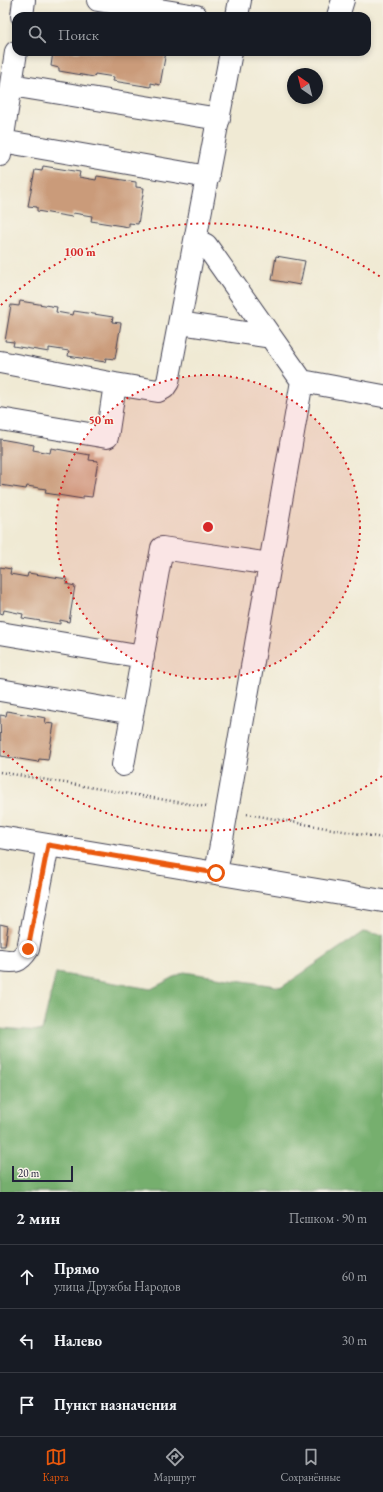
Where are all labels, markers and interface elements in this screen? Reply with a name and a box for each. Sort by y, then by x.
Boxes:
search box [12,12,371,56]
icon: search [26,23,48,45]
text: Поиск [58,25,99,44]
north arrow [287,68,323,104]
text: 100 m [64,244,96,260]
text: 50 m [88,412,114,428]
centre of rings [201,520,215,534]
route start [207,864,225,882]
route end [19,940,37,958]
scale bar [12,1164,73,1183]
text: 20 m [18,1166,39,1180]
text: 2 мин [16,1207,60,1229]
text: Пешком · 90 m [289,1210,367,1227]
text: Прямо [54,1259,99,1278]
icon: ahead [16,1266,38,1288]
text: 60 m [342,1268,367,1285]
text: улица Дружбы Народов [54,1278,180,1295]
icon: left [16,1330,38,1352]
text: Налево [54,1331,102,1350]
text: 30 m [342,1332,367,1349]
icon: arrive [16,1394,38,1416]
text: Пункт назначения [54,1395,177,1414]
tab: Карта [42,1446,69,1484]
tab: Маршрут [154,1446,196,1484]
tab: Сохранённые [281,1446,341,1484]

